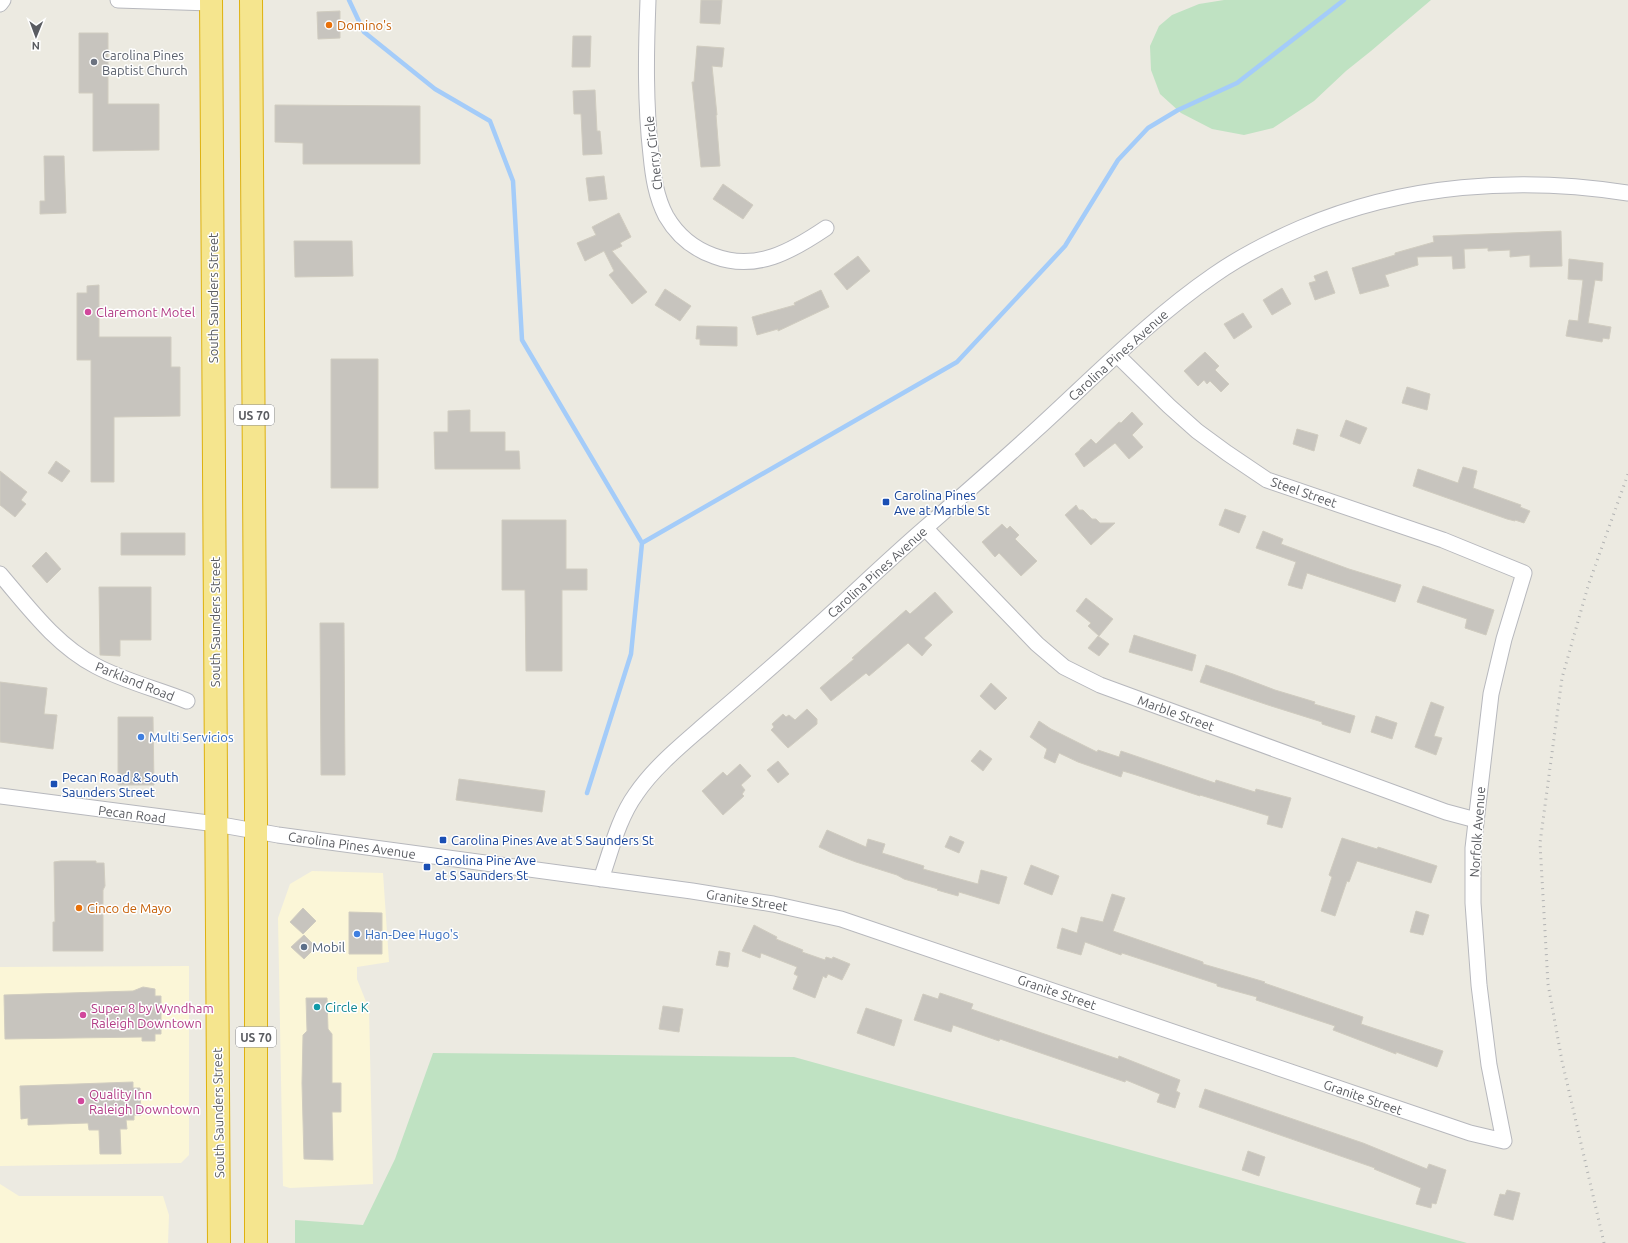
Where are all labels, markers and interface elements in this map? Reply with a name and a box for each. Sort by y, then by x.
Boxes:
north arrow [16,16,56,56]
place label: Domino's [337,18,392,32]
marker: Domino's [324,20,334,30]
text: N [32,40,40,52]
place label: Carolina Pines Baptist Church [102,48,188,77]
marker: Carolina Pines Baptist Church [89,57,99,67]
street label: Cherry Circle [642,115,664,191]
street label: South Saunders Street [206,233,220,363]
place label: Claremont Motel [96,305,196,319]
marker: Claremont Motel [83,307,93,317]
street label: Carolina Pines Avenue [1065,307,1171,403]
road number: US 70 [234,405,274,425]
street label: Steel Street [1269,474,1339,510]
place label: Carolina Pines Ave at Marble St [894,488,990,517]
marker: Carolina Pines Ave at Marble St [881,497,891,507]
street label: Carolina Pines Avenue [824,524,930,620]
street label: South Saunders Street [208,557,222,687]
street label: Parkland Road [93,659,177,703]
street label: Marble Street [1136,693,1216,733]
place label: Multi Servicios [149,730,234,744]
marker: Multi Servicios [136,732,146,742]
place label: Pecan Road & South Saunders Street [62,770,179,799]
marker: Pecan Road & South Saunders Street [49,779,59,789]
street label: Norfolk Avenue [1467,786,1487,878]
street label: Pecan Road [98,803,166,825]
street label: Carolina Pines Avenue [287,829,417,861]
place label: Carolina Pines Ave at S Saunders St [451,833,654,847]
marker: Carolina Pines Ave at S Saunders St [438,835,448,845]
place label: Carolina Pine Ave at S Saunders St [435,853,536,882]
marker: Carolina Pine Ave at S Saunders St [422,862,432,872]
street label: Granite Street [705,887,789,913]
place label: Cinco de Mayo [87,901,172,915]
marker: Cinco de Mayo [74,903,84,913]
place label: Han-Dee Hugo's [365,927,459,941]
marker: Han-Dee Hugo's [352,929,362,939]
place label: Mobil [312,940,346,954]
marker: Mobil [299,942,309,952]
street label: Granite Street [1016,972,1098,1012]
place label: Circle K [325,1000,369,1014]
place label: Super 8 by Wyndham Raleigh Downtown [91,1001,214,1030]
marker: Circle K [312,1002,322,1012]
marker: Super 8 by Wyndham Raleigh Downtown [78,1010,88,1020]
road number: US 70 [236,1027,276,1047]
street label: South Saunders Street [210,1048,226,1178]
street label: Granite Street [1322,1077,1404,1117]
place label: Quality Inn Raleigh Downtown [89,1087,200,1116]
marker: Quality Inn Raleigh Downtown [76,1096,86,1106]

